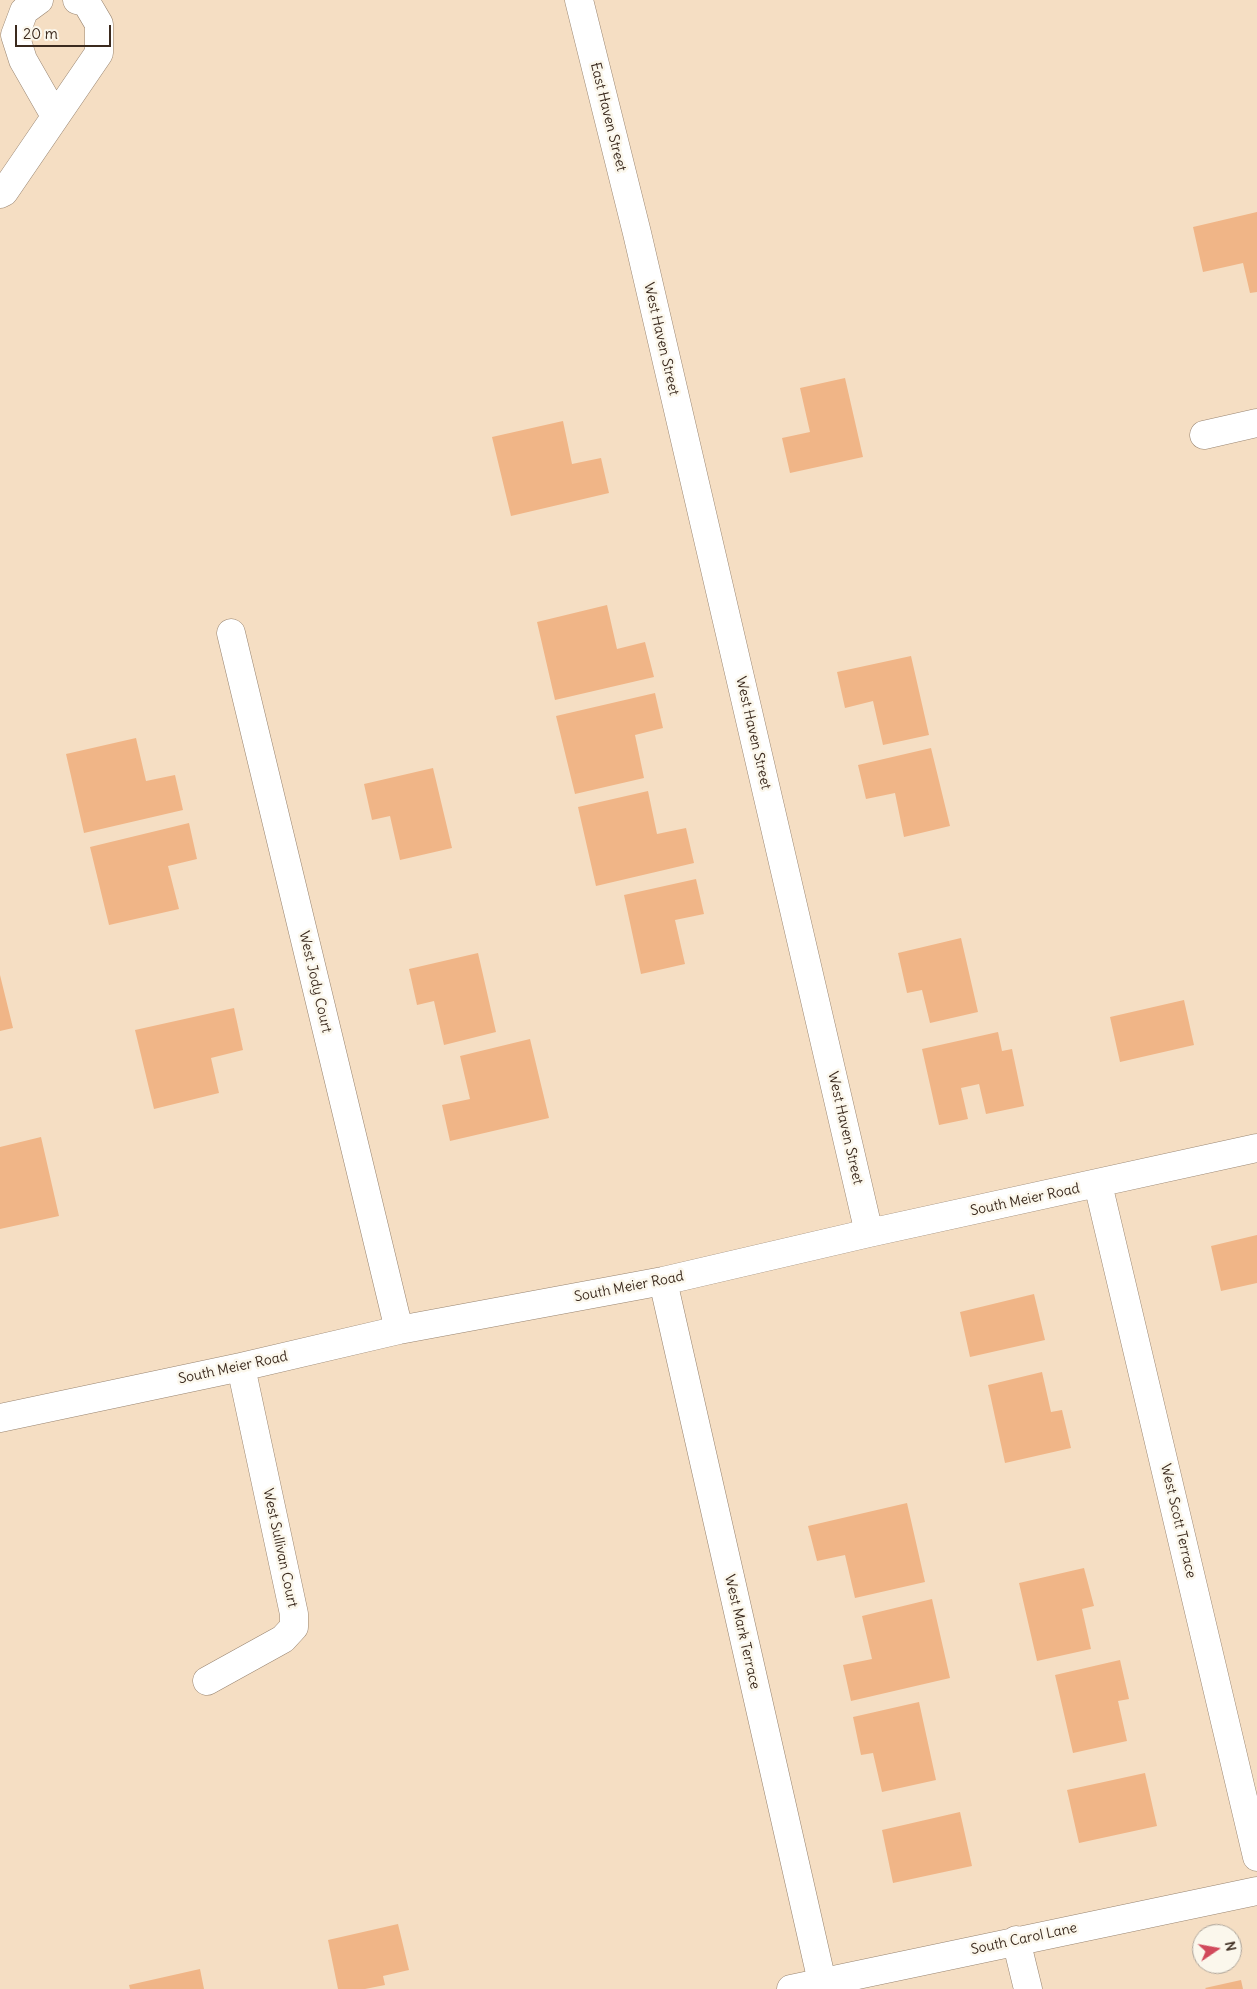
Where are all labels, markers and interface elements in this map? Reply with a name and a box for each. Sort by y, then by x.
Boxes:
scale bar [18,15,114,47]
text: 20 m [23,24,58,43]
street label: East Haven Street [586,61,630,173]
street label: West Haven Street [640,281,682,397]
street label: West Haven Street [732,675,774,791]
street label: West Jody Court [295,929,335,1035]
street label: West Haven Street [824,1070,866,1186]
street label: South Meier Road [969,1180,1081,1220]
street label: South Meier Road [573,1268,685,1306]
street label: South Meier Road [177,1348,289,1388]
street label: West Scott Terrace [1157,1462,1199,1580]
street label: West Sullivan Court [259,1487,301,1609]
street label: West Mark Terrace [721,1573,763,1691]
street label: South Carol Lane [969,1920,1079,1958]
north arrow [1192,1924,1242,1974]
text: N [1221,1939,1241,1953]

